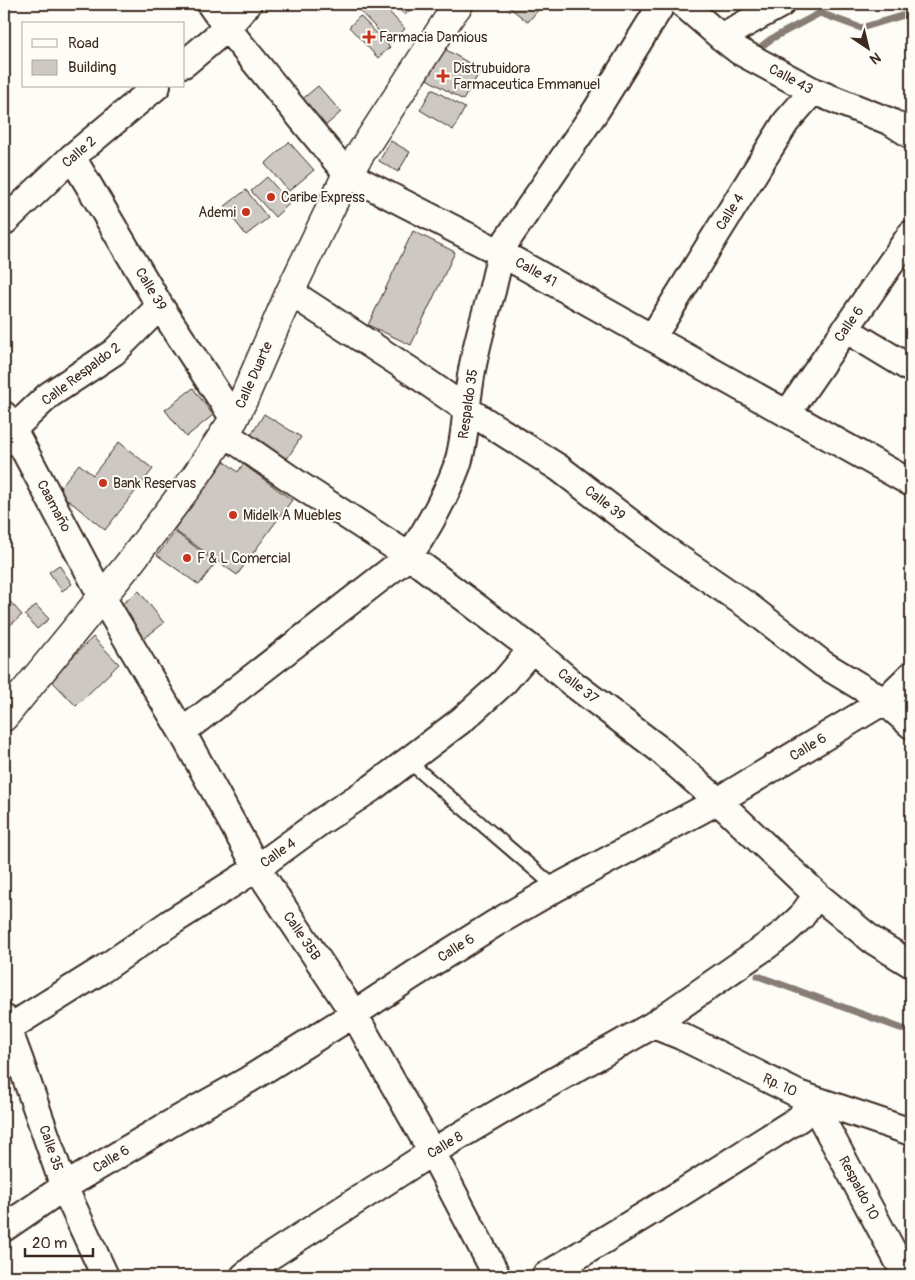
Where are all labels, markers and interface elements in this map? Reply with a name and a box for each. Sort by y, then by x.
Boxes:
legend [22,22,185,88]
north arrow [842,22,892,72]
place label: Farmacia Damious [379,29,488,46]
marker: Farmacia Damious [363,31,375,43]
text: Road [68,34,99,53]
text: N [866,49,884,68]
text: Building [68,58,116,77]
place label: Distrubuidora Farmaceutica Emmanuel [453,60,600,93]
street label: Calle 43 [766,60,816,98]
marker: Distrubuidora Farmaceutica Emmanuel [437,70,449,82]
street label: Calle 2 [58,132,100,171]
place label: Caribe Express [281,189,366,206]
marker: Caribe Express [265,191,277,203]
street label: Calle 4 [712,191,748,233]
place label: Ademi [198,204,236,221]
marker: Ademi [240,206,252,218]
street label: Calle 41 [512,254,560,290]
street label: Calle 39 [132,265,170,313]
street label: Calle 6 [831,303,867,345]
street label: Calle Respaldo 2 [38,339,124,409]
street label: Calle Duarte [232,339,276,411]
street label: Respaldo 35 [455,368,481,440]
place label: Bank Reservas [113,475,197,492]
street label: Caamaño [33,477,75,535]
marker: Bank Reservas [97,477,109,489]
street label: Calle 39 [581,482,629,524]
place label: Midelk A Muebles [243,507,342,524]
marker: Midelk A Muebles [227,509,239,521]
place label: F & L Comercial [197,550,291,567]
marker: F & L Comercial [181,552,193,564]
street label: Calle 37 [554,665,602,708]
street label: Calle 6 [787,729,829,765]
street label: Calle 4 [257,834,299,872]
street label: Calle 35B [280,908,324,964]
street label: Calle 6 [435,930,477,966]
street label: Rp. 10 [760,1070,800,1100]
street label: Calle 35 [35,1123,67,1173]
street label: Calle 8 [424,1128,466,1162]
street label: Calle 6 [90,1141,132,1177]
street label: Respaldo 10 [835,1153,883,1223]
scale bar [25,1225,92,1257]
text: 20 m [32,1234,67,1253]

